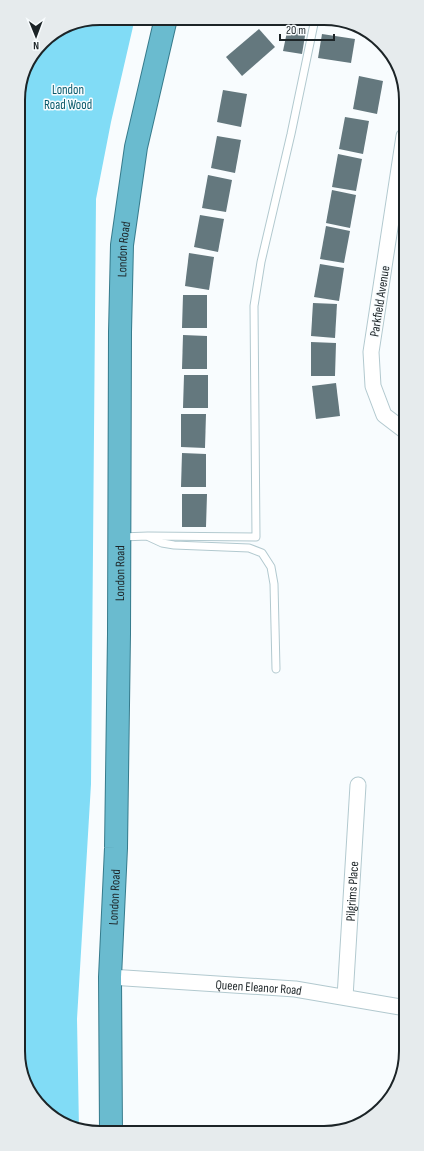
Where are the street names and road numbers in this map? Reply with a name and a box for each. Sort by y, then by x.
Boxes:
street label: London Road [114,221,134,277]
street label: Parkfield Avenue [366,265,393,338]
street label: London Road [112,545,128,601]
street label: Pilgrims Place [343,861,362,922]
street label: London Road [105,869,124,925]
street label: Queen Eleanor Road [215,977,303,999]

